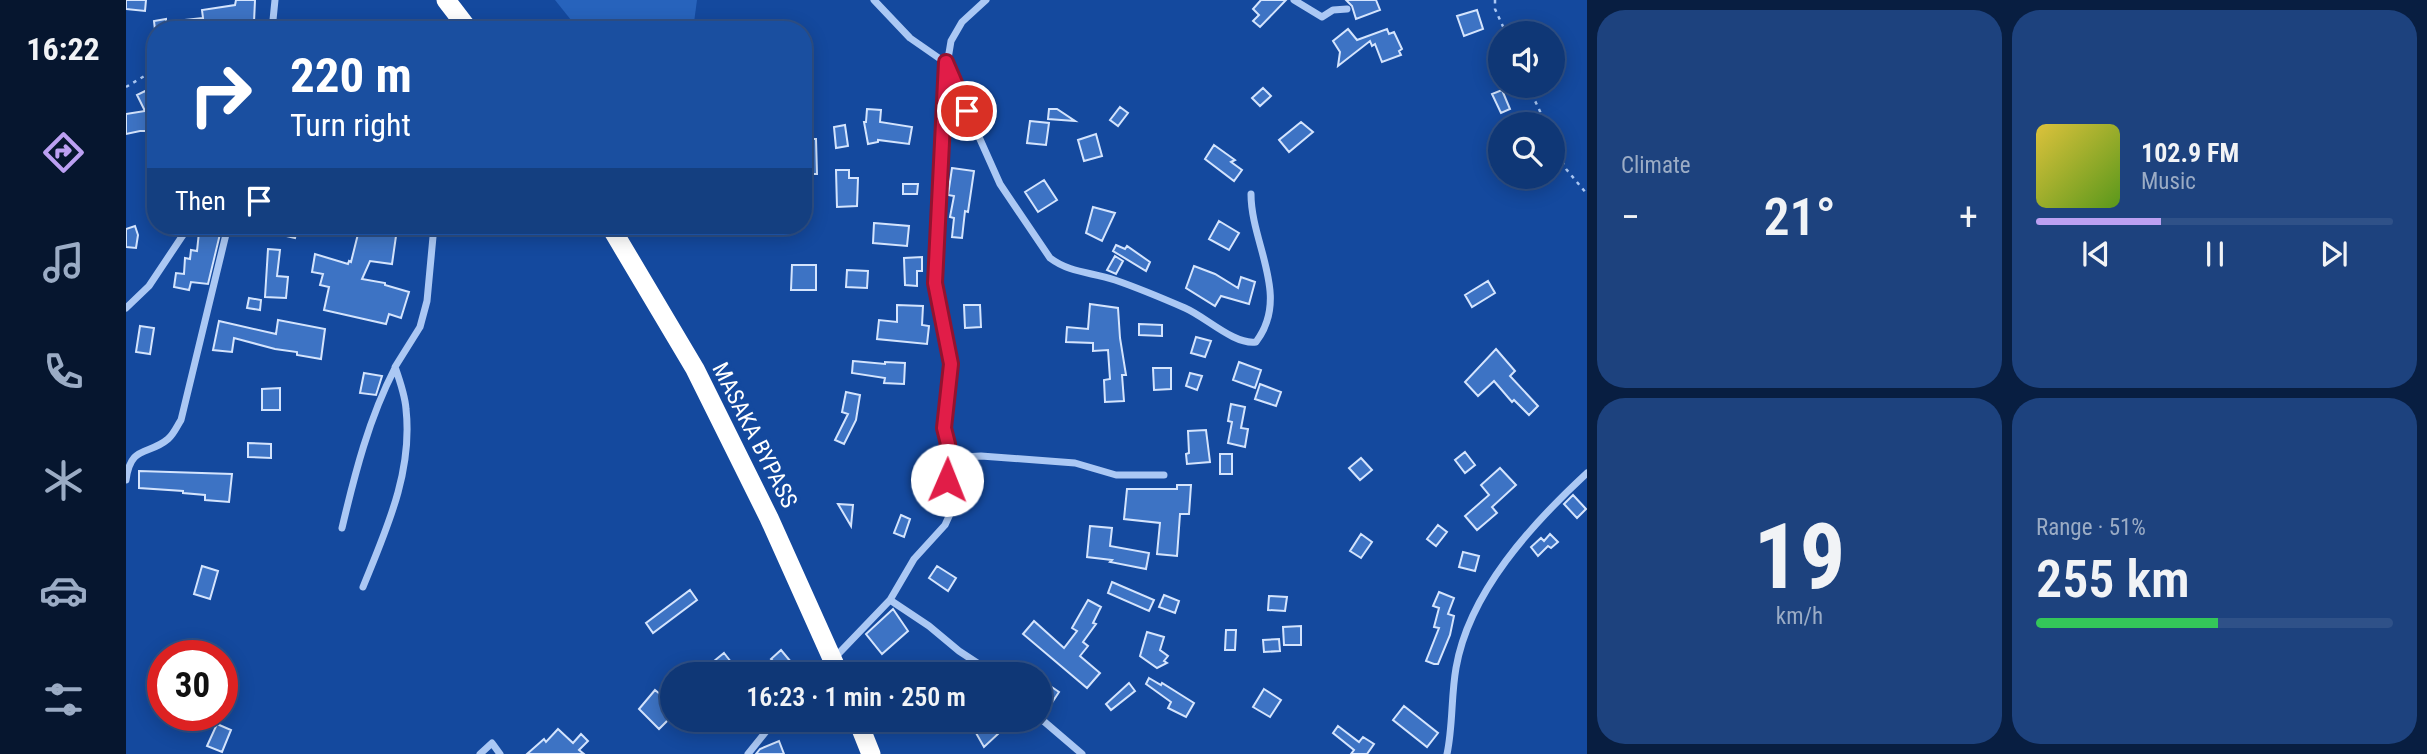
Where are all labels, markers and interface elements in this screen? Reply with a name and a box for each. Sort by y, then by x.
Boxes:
map controls [1488,21,1565,189]
button: sound [1488,21,1565,98]
text: 16:22 [26,30,100,68]
text: 220 m [290,47,412,104]
icon: right [175,49,266,140]
pin [937,81,997,141]
icon: arrive [948,92,986,130]
text: Turn right [290,106,411,144]
button: search [1488,112,1565,189]
icon: directions [39,128,88,177]
text: 102.9 FM [2141,138,2239,168]
text: Climate [1621,152,1691,179]
text: Music [2141,168,2196,195]
icon: arrive [240,182,278,220]
text: Then [175,186,226,216]
text: 21° [1763,187,1836,248]
text: − [1621,195,1640,239]
text: + [1959,195,1978,239]
icon: previous [2077,235,2115,273]
icon: pause [2196,235,2234,273]
icon: next [2315,235,2353,273]
icon: music [39,238,88,287]
icon: phone [39,347,88,396]
street label: MASAKA BYPASS [706,358,803,512]
position arrow [910,443,984,517]
icon: climate [39,456,88,505]
text: 19 [1754,504,1845,610]
text: Range · 51% [2036,514,2146,541]
text: 255 km [2036,549,2190,610]
icon: car [39,566,88,615]
text: km/h [1776,603,1823,630]
speed limit sign: 30 [147,640,238,731]
icon: filters [39,675,88,724]
text: 16:23 · 1 min · 250 m [746,682,966,712]

